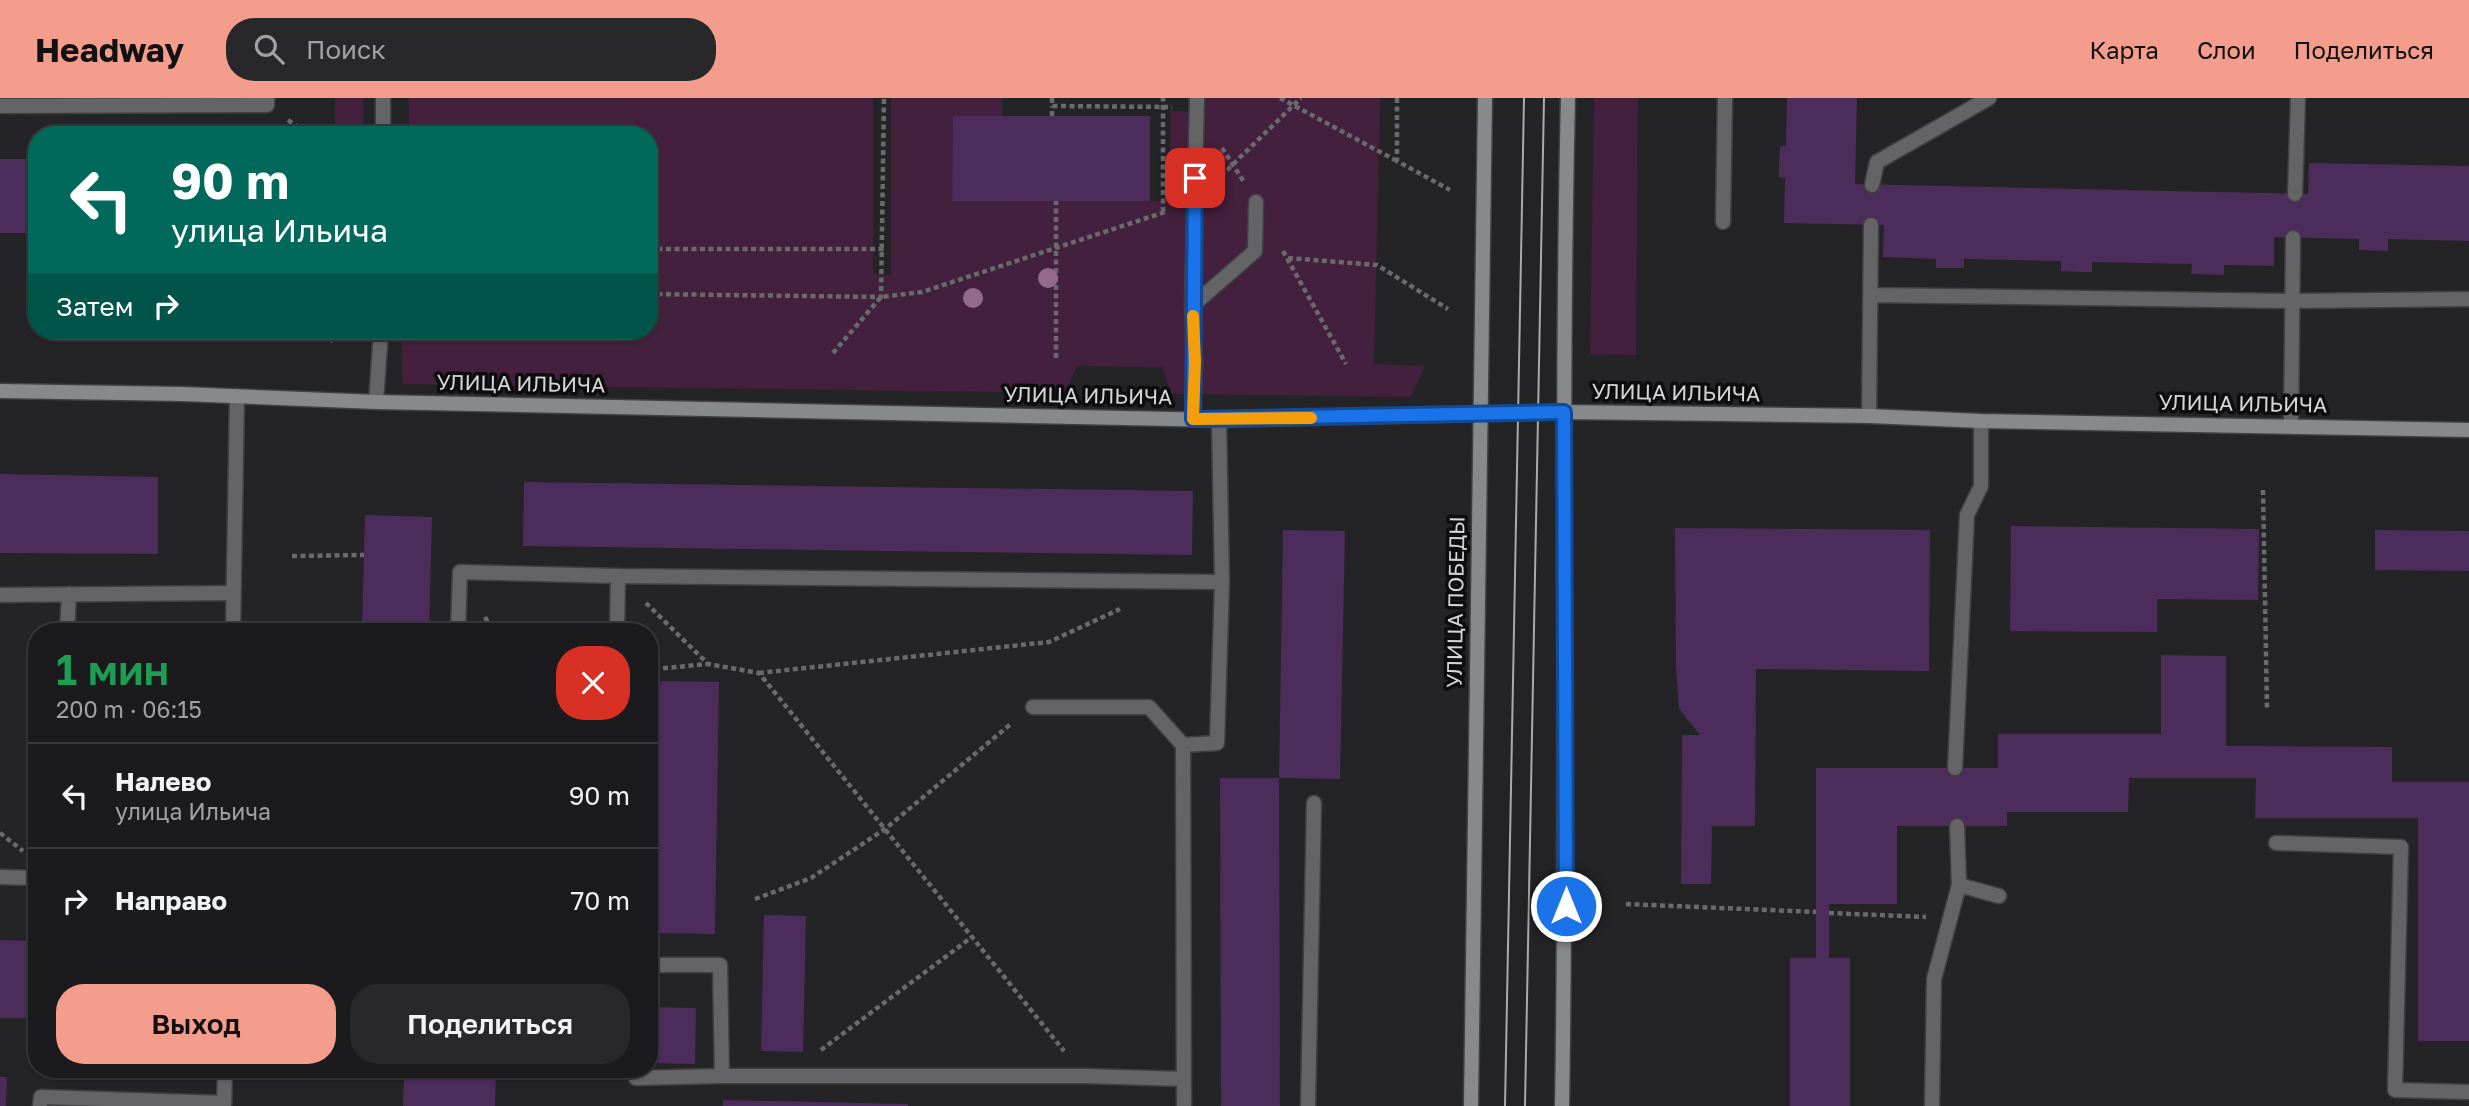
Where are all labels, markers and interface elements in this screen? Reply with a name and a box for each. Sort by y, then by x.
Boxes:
search box [226,18,716,81]
text: Headway [35,30,184,69]
icon: search [250,30,288,68]
text: Поиск [306,34,386,65]
text: Карта [2089,35,2159,64]
text: Слои [2197,35,2256,64]
text: Поделиться [2294,35,2434,64]
pin [1165,148,1225,208]
text: 90 m [171,151,289,210]
icon: left [56,154,147,245]
icon: arrive [1176,159,1214,197]
text: улица Ильича [171,211,388,249]
icon: right [147,287,185,325]
text: Затем [56,291,133,322]
street label: УЛИЦА ИЛЬИЧА [436,369,606,397]
street label: УЛИЦА ИЛЬИЧА [1591,378,1761,406]
street label: УЛИЦА ИЛЬИЧА [1003,381,1173,409]
street label: УЛИЦА ИЛЬИЧА [2158,389,2328,417]
street label: УЛИЦА ПОБЕДЫ [1441,516,1469,688]
text: 1 мин [56,644,169,694]
button: close [556,646,630,720]
text: 200 m · 06:15 [56,695,202,723]
text: Налево [115,766,211,797]
icon: left [56,777,94,815]
text: 90 m [569,780,630,811]
text: улица Ильича [115,797,271,825]
position arrow [1529,869,1603,943]
icon: right [56,882,94,920]
text: Направо [115,885,227,916]
text: 70 m [571,885,630,916]
button: Выход [56,984,336,1064]
button: Поделиться [350,984,630,1064]

